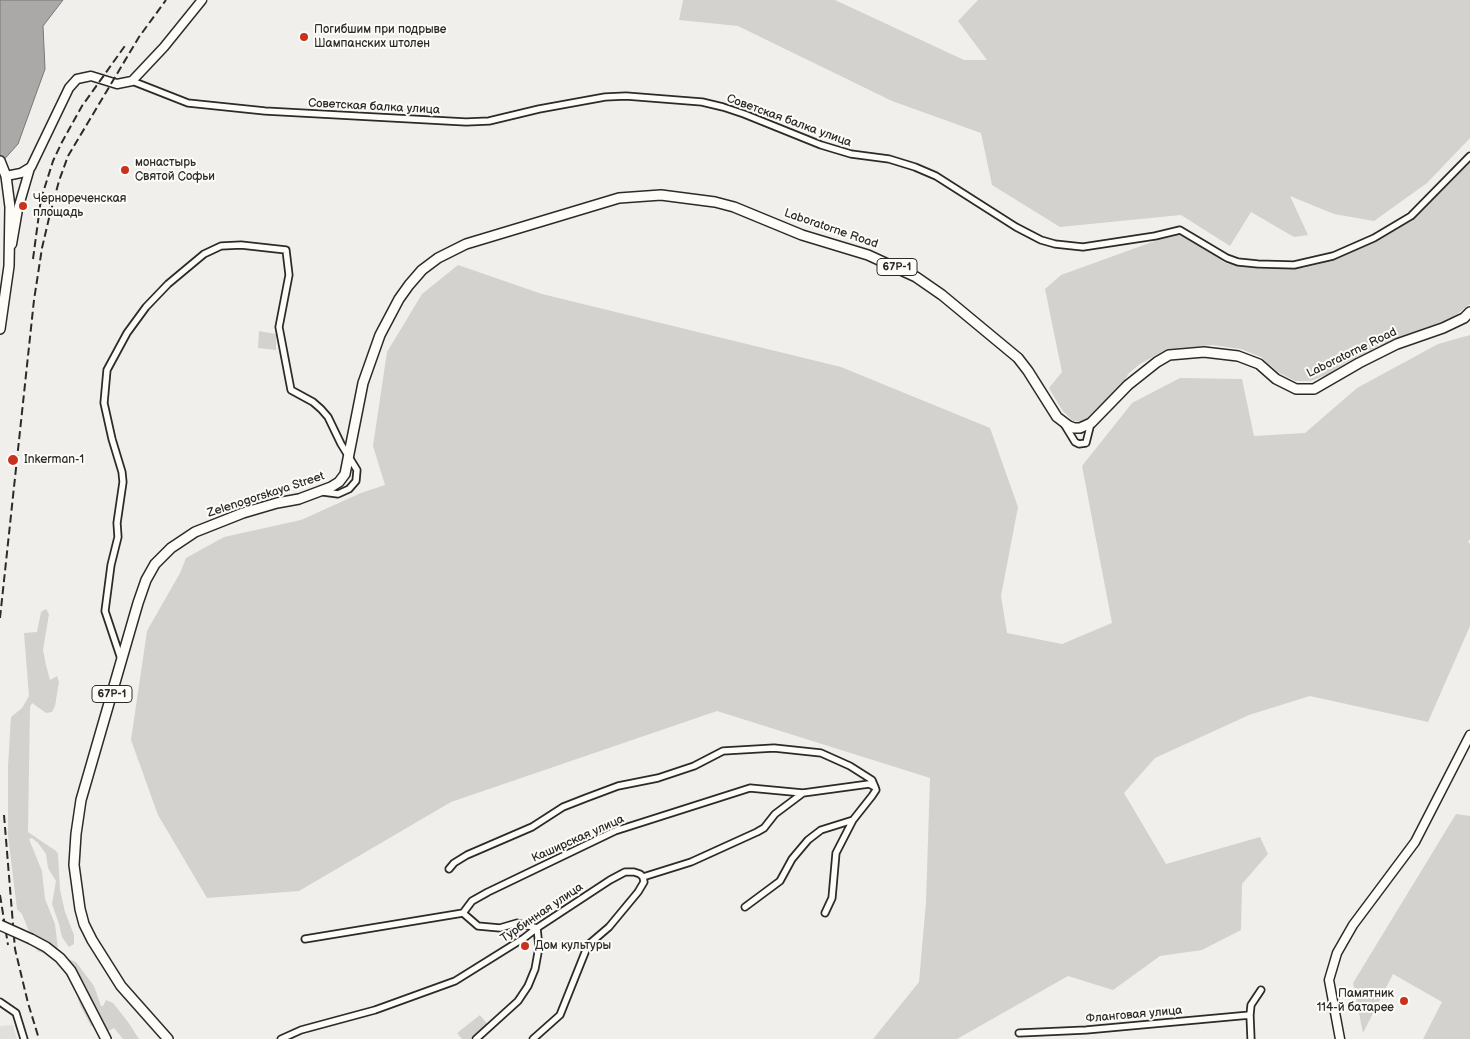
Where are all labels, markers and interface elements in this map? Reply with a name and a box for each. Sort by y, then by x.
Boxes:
place label: Погибшим при подрыве Шампанских штолен [314,23,446,51]
marker: Погибшим при подрыве Шампанских штолен [298,31,310,43]
street label: Советская балка улица [725,92,853,150]
street label: Советская балка улица [308,96,440,118]
place label: монастырь Святой Софьи [135,156,215,184]
marker: монастырь Святой Софьи [119,164,131,176]
place label: Чернореченская площадь [33,192,126,220]
marker: Чернореченская площадь [17,200,29,212]
street label: Laboratorne Road [782,206,880,252]
road number: 67Р-1 [877,258,917,276]
street label: Laboratorne Road [1305,325,1399,381]
marker: Inkerman-1 [6,453,20,467]
place label: Inkerman-1 [24,453,84,467]
street label: Zelenogorskaya Street [206,469,326,521]
road number: 67Р-1 [92,686,132,702]
street label: Каширская улица [529,812,627,866]
street label: Турбинная улица [498,880,586,946]
place label: Дом культуры [535,939,611,953]
marker: Дом культуры [519,940,531,952]
place label: Памятник 114-й батарее [1317,987,1394,1015]
marker: Памятник 114-й батарее [1398,995,1410,1007]
street label: Фланговая улица [1085,1004,1183,1026]

